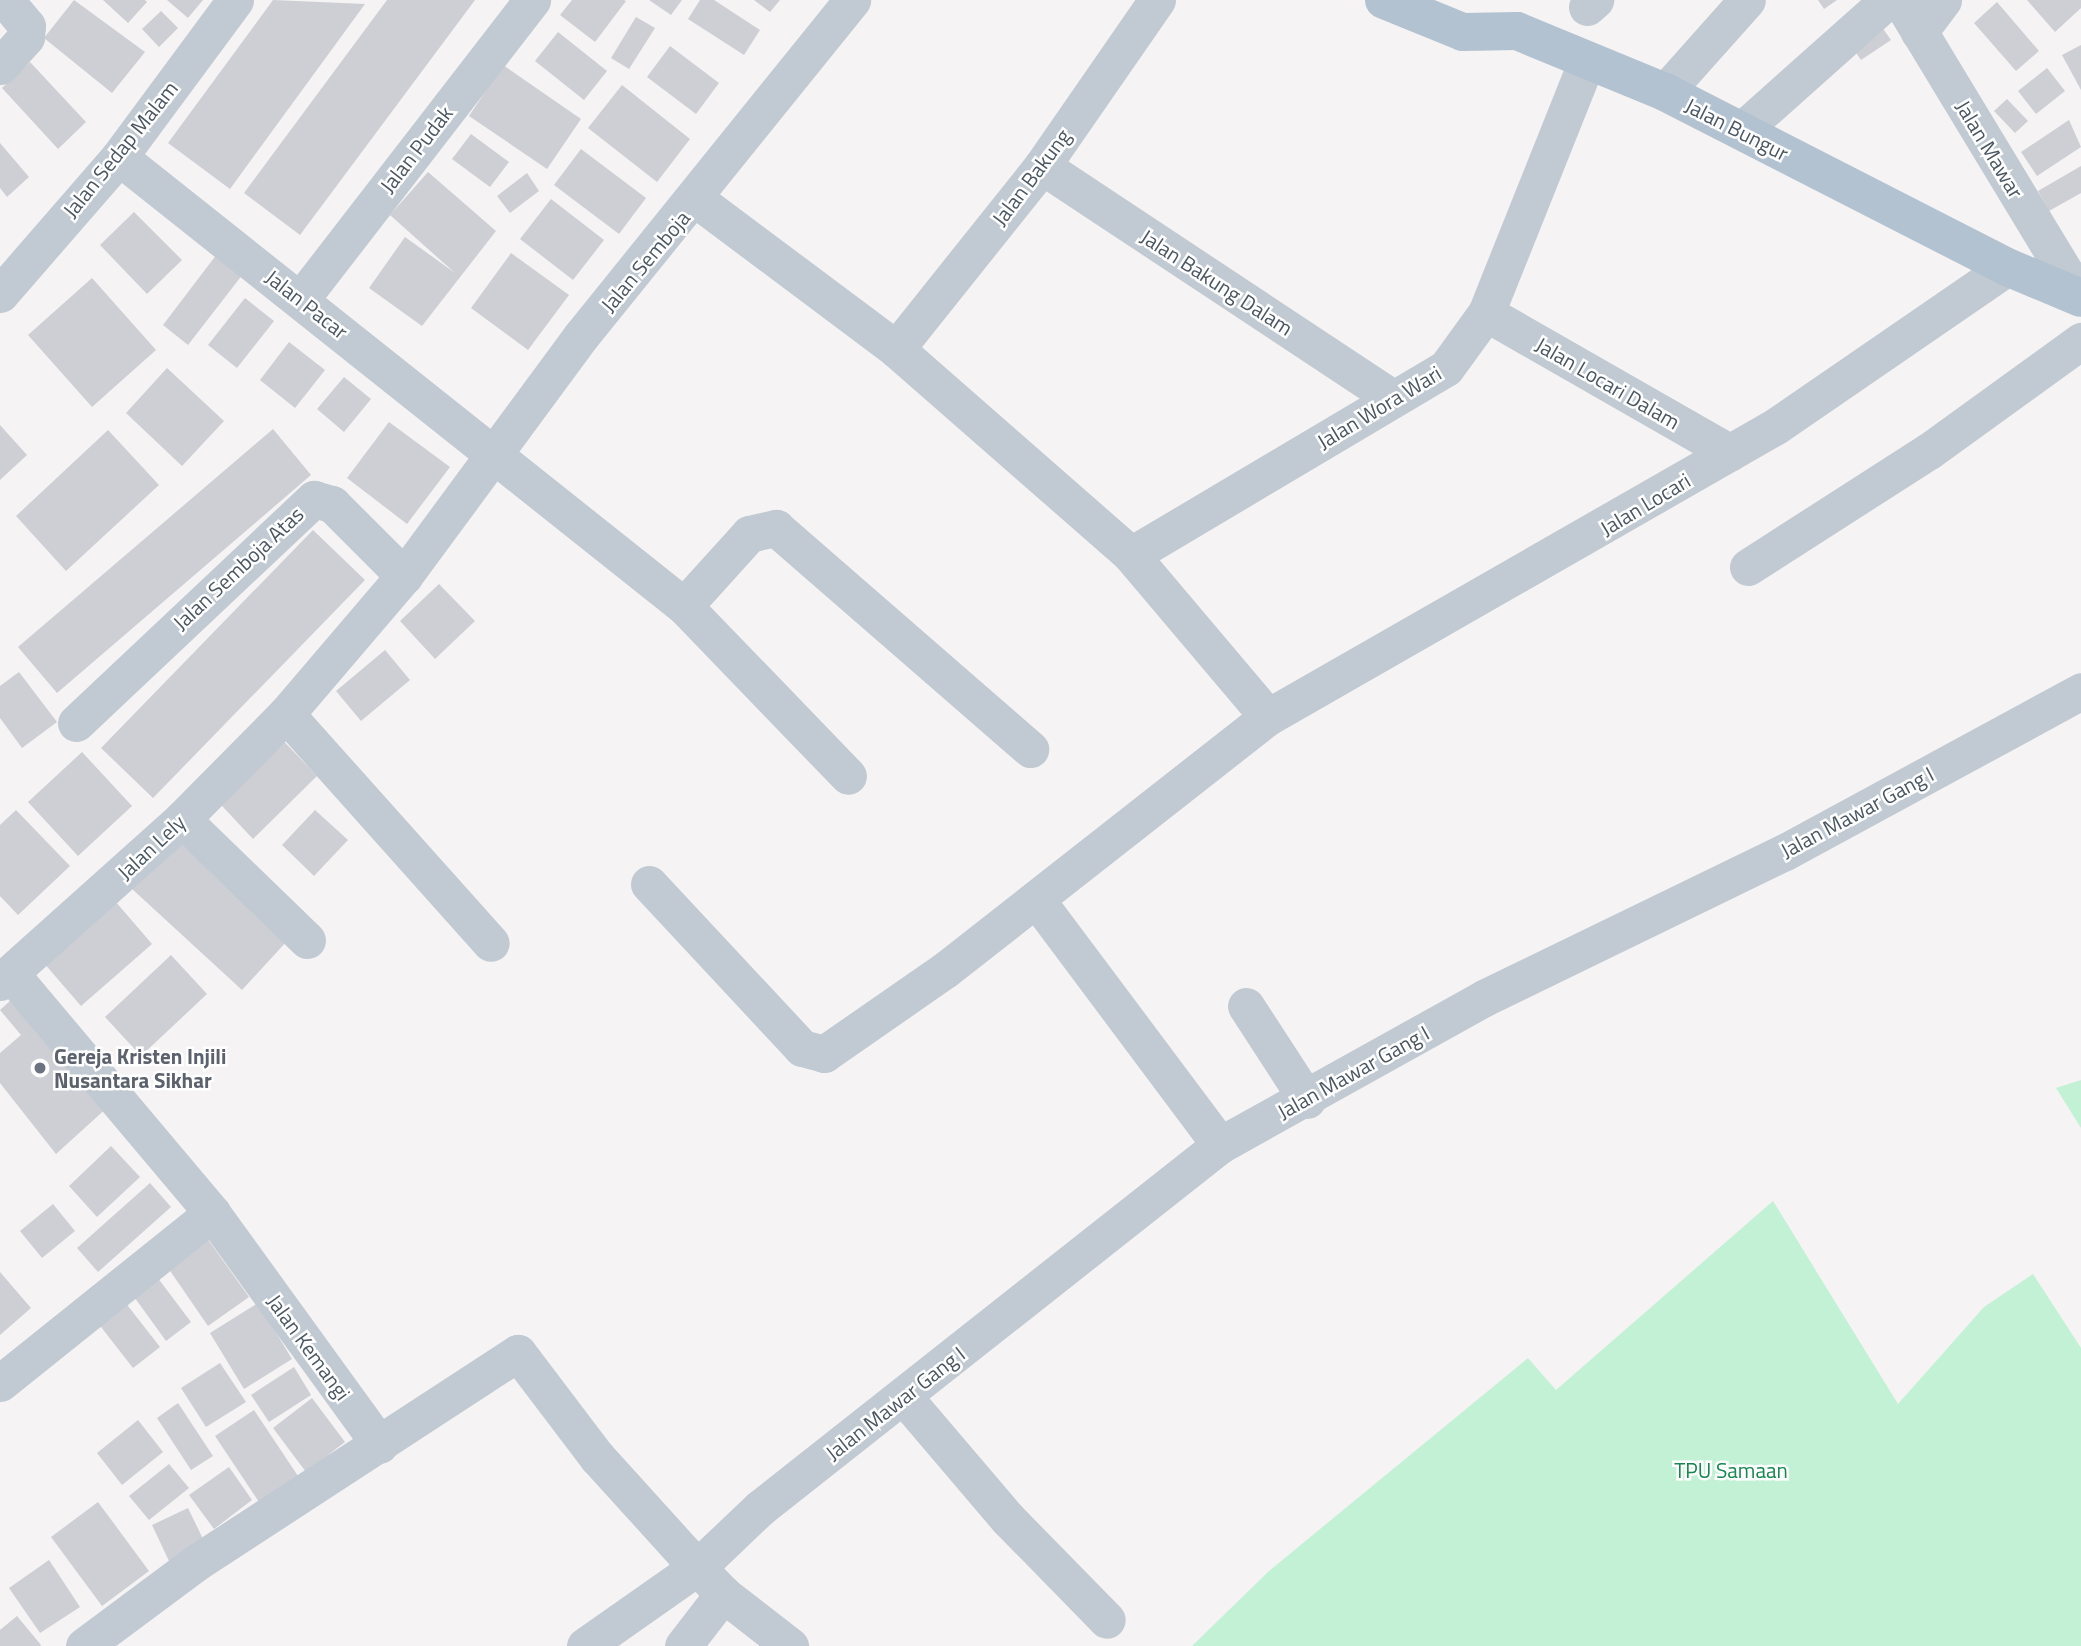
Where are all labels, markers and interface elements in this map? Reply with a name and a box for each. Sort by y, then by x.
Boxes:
street label: Jalan Sedap Malam [57,76,183,222]
street label: Jalan Bungur [1681,92,1793,166]
street label: Jalan Mawar [1951,95,2029,203]
street label: Jalan Pudak [374,101,458,197]
street label: Jalan Bakung [986,124,1076,230]
street label: Jalan Semboja [595,205,695,317]
street label: Jalan Bakung Dalam [1136,223,1298,341]
street label: Jalan Pacar [261,264,353,344]
street label: Jalan Locari Dalam [1532,332,1684,434]
street label: Jalan Wora Wari [1312,360,1446,454]
street label: Jalan Locari [1595,467,1695,541]
street label: Jalan Semboja Atas [168,501,308,635]
street label: Jalan Mawar Gang I [1776,761,1938,863]
street label: Jalan Lely [112,809,190,885]
street label: Jalan Mawar Gang I [1273,1020,1433,1124]
place label: Gereja Kristen Injili Nusantara Sikhar [54,1043,226,1093]
marker: Gereja Kristen Injili Nusantara Sikhar [32,1060,48,1076]
street label: Jalan Kemangi [262,1289,356,1405]
street label: Jalan Mawar Gang I [820,1341,970,1465]
park label: TPU Samaan [1674,1457,1788,1483]

